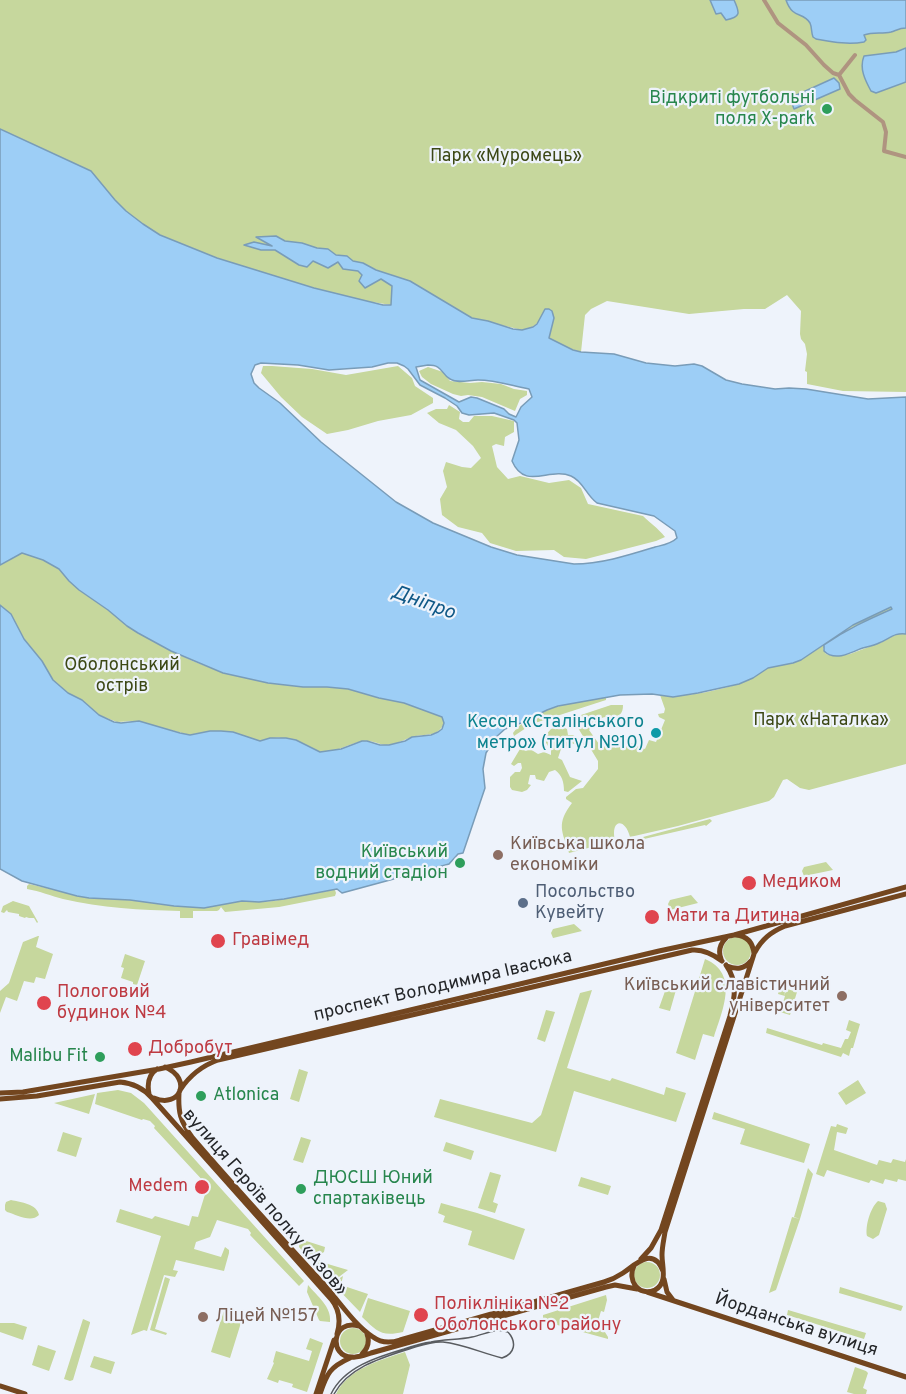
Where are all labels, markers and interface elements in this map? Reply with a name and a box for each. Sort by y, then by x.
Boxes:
place label: Відкриті футбольні поля X-park [649,88,815,130]
marker: Відкриті футбольні поля X-park [820,102,834,116]
park label: Парк «Муромець» [430,146,582,168]
water label: Дніпро [388,582,458,626]
park label: Оболонський острів [64,655,180,698]
park label: Парк «Наталка» [753,710,889,732]
place label: Кесон «Сталінського метро» (титул №10) [467,712,644,754]
marker: Кесон «Сталінського метро» (титул №10) [649,726,663,740]
place label: Київська школа економіки [510,834,645,876]
place label: Київський водний стадіон [315,842,448,884]
marker: Київська школа економіки [491,848,505,862]
marker: Київський водний стадіон [453,856,467,870]
place label: Медиком [762,872,841,894]
marker: Медиком [740,874,758,892]
place label: Посольство Кувейту [535,882,635,924]
marker: Посольство Кувейту [516,896,530,910]
place label: Мати та Дитина [666,906,800,928]
marker: Мати та Дитина [643,908,661,926]
place label: Гравімед [232,930,309,952]
marker: Гравімед [209,932,227,950]
street label: проспект Володимира Івасюка [312,947,574,1027]
place label: Київський славістичний університет [624,975,830,1018]
place label: Пологовий будинок №4 [57,982,166,1024]
marker: Київський славістичний університет [835,989,849,1003]
marker: Пологовий будинок №4 [35,994,53,1012]
place label: Добробут [148,1038,232,1060]
marker: Добробут [126,1040,144,1058]
place label: Malibu Fit [9,1046,88,1068]
marker: Malibu Fit [93,1050,107,1064]
place label: Atlonica [213,1085,279,1107]
marker: Atlonica [194,1089,208,1103]
street label: вулиця Героїв полку «Азов» [177,1105,351,1301]
place label: ДЮСШ Юний спартаківець [313,1168,433,1210]
place label: Medem [128,1176,188,1198]
marker: Medem [193,1178,211,1196]
marker: ДЮСШ Юний спартаківець [294,1182,308,1196]
street label: Йорданська вулиця [712,1289,880,1363]
place label: Поліклініка №2 Оболонського району [434,1294,621,1336]
place label: Ліцей №157 [215,1306,317,1328]
marker: Поліклініка №2 Оболонського району [412,1306,430,1324]
marker: Ліцей №157 [196,1310,210,1324]

